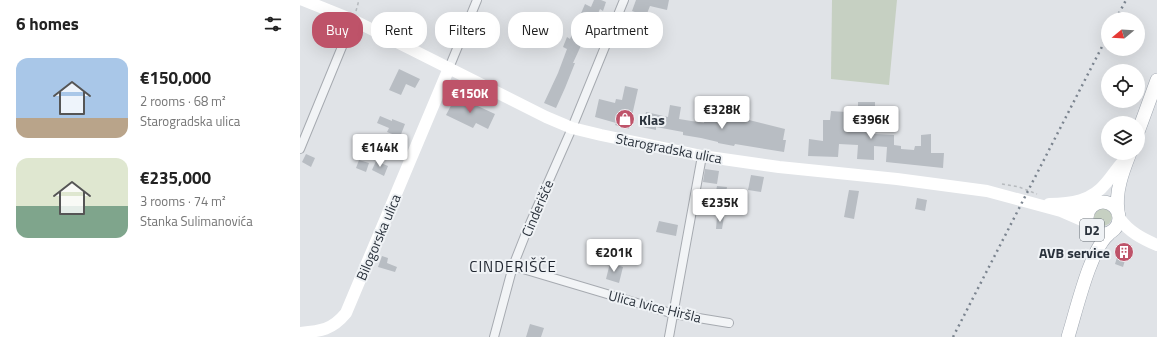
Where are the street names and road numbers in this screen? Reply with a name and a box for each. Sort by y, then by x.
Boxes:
street label: Starogradska ulica [614,127,724,169]
street label: Cinderišče [516,176,558,240]
street label: Bilogorska ulica [350,191,406,283]
road number: D2 [1080,219,1104,241]
street label: Ulica Ivice Hiršla [606,284,704,328]

